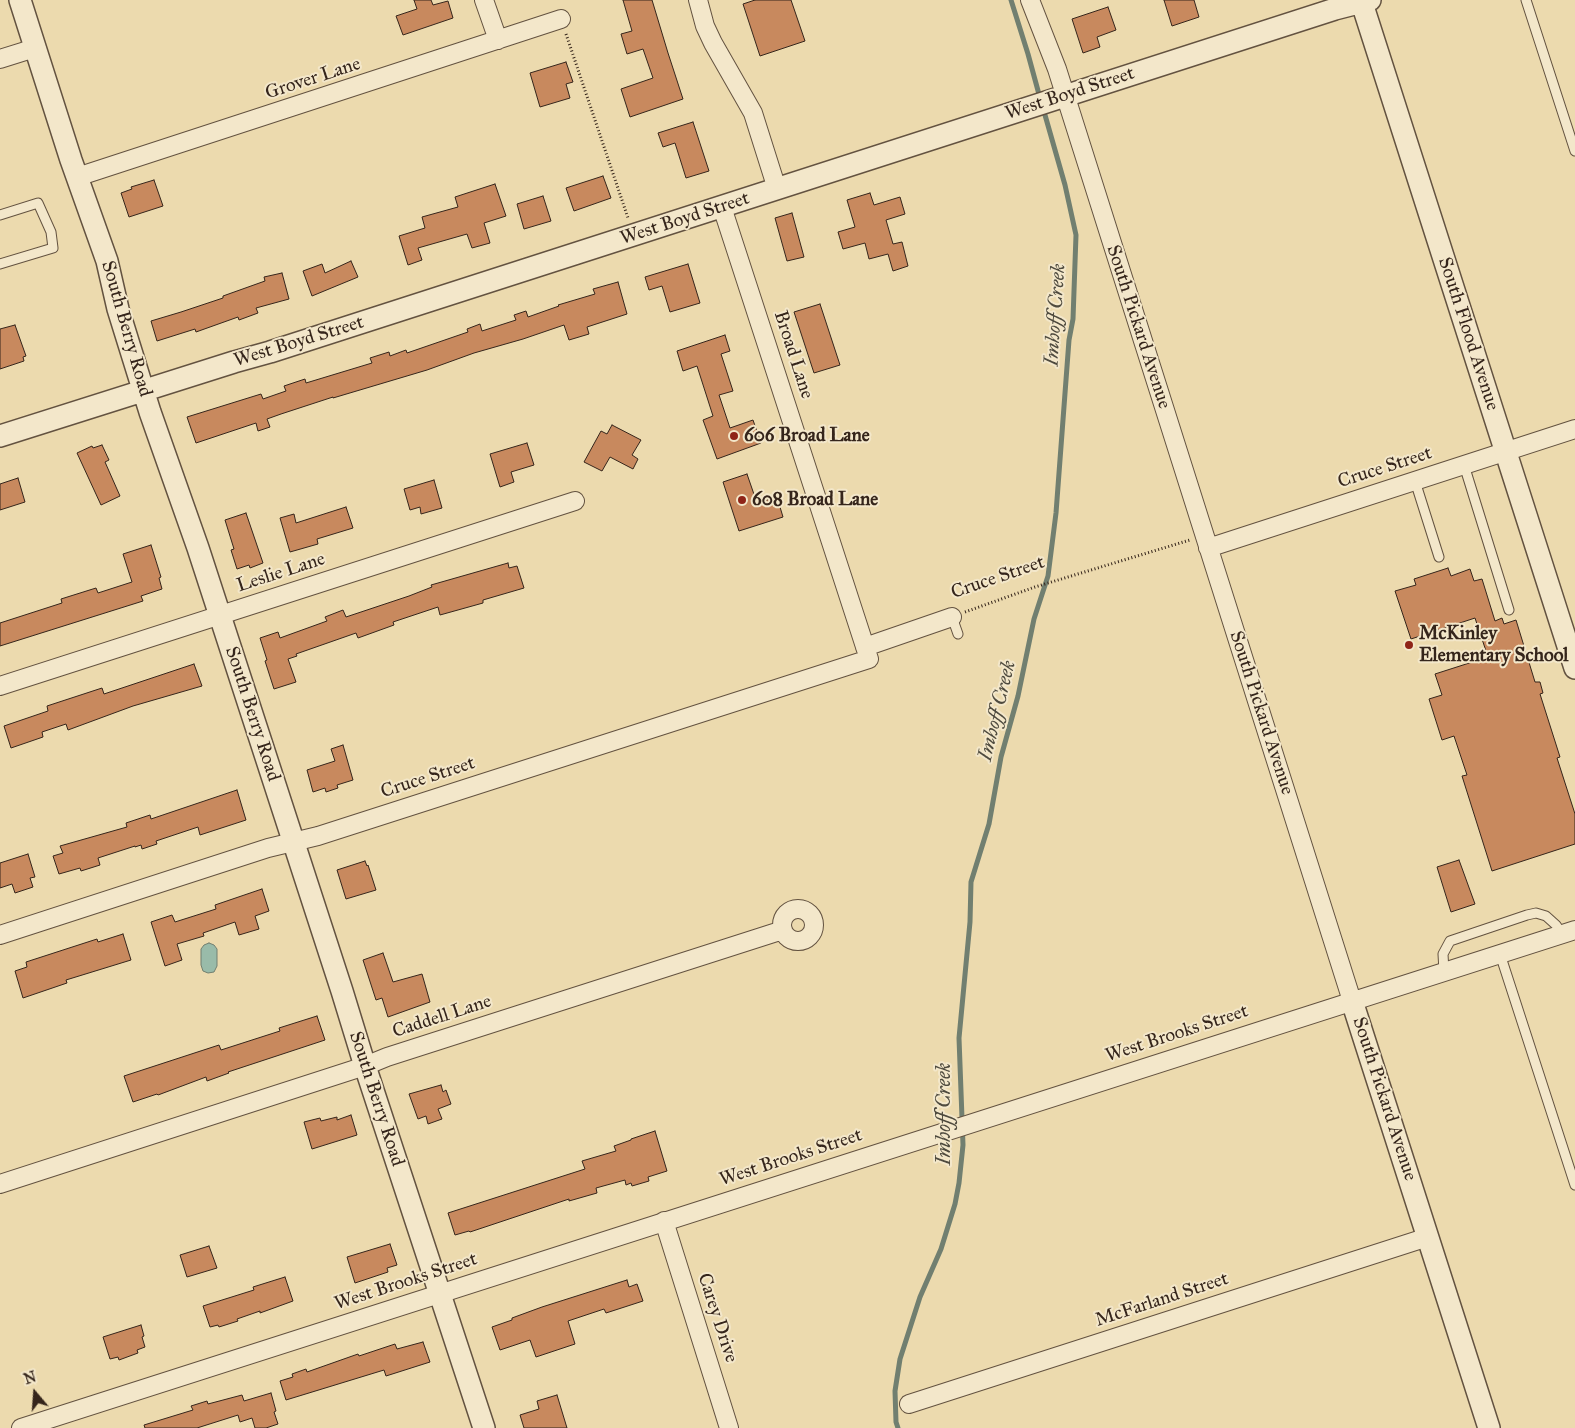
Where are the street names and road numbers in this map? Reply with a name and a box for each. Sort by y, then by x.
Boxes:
street label: Grover Lane [263,53,363,105]
street label: West Boyd Street [1002,62,1138,126]
street label: West Boyd Street [617,187,753,251]
street label: South Pickard Avenue [1101,242,1175,412]
street label: South Flood Avenue [1432,255,1504,413]
street label: South Berry Road [96,258,156,400]
street label: Broad Lane [768,308,818,402]
street label: West Boyd Street [231,311,367,373]
street label: Cruce Street [1335,442,1435,494]
street label: Leslie Lane [234,548,328,598]
street label: Cruce Street [948,551,1048,605]
street label: South Pickard Avenue [1224,628,1298,798]
street label: South Berry Road [219,644,285,784]
street label: Cruce Street [378,752,478,804]
street label: Caddell Lane [390,990,494,1044]
street label: West Brooks Street [1103,1000,1251,1068]
street label: South Pickard Avenue [1347,1014,1421,1184]
street label: South Berry Road [343,1029,409,1169]
street label: West Brooks Street [717,1124,865,1192]
street label: West Brooks Street [332,1248,480,1316]
street label: McFarland Street [1093,1268,1231,1332]
street label: Carey Drive [692,1270,742,1366]

